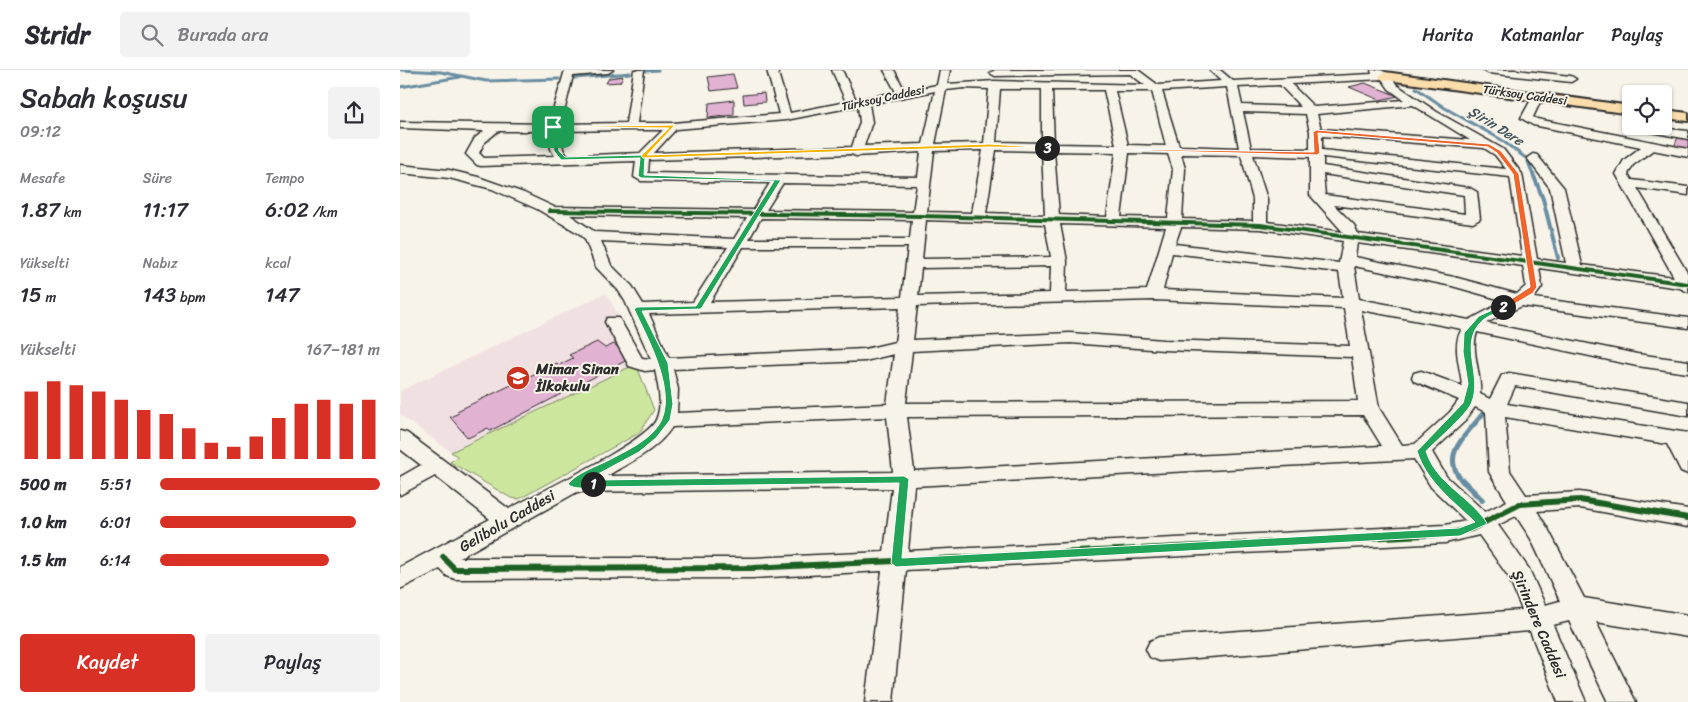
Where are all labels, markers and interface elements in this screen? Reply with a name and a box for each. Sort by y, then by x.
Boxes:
search box [120,12,470,57]
text: Stridr [25,14,90,56]
text: Burada ara [178,18,268,51]
text: Harita [1422,19,1473,51]
text: Katmanlar [1501,19,1583,51]
text: Paylaş [1611,19,1663,51]
icon: search [138,21,166,49]
text: Sabah koşusu [20,73,188,122]
street label: Türksoy Caddesi [839,78,927,118]
street label: Türksoy Caddesi [1482,78,1569,112]
map controls [1622,85,1672,135]
button: locate [1622,85,1672,135]
button: share [328,87,380,139]
water label: Şirin Dere [1463,99,1530,154]
pin [532,106,574,148]
icon: arrive [539,113,567,141]
text: 09:12 [20,117,61,146]
pin: 3 [1034,136,1060,160]
text: 3 [1044,136,1051,161]
text: Mesafe [20,166,65,191]
text: Süre [143,166,172,191]
text: Tempo [265,166,304,191]
text: 1.87 [20,191,60,229]
text: 11:17 [143,191,188,229]
text: 6:02 [265,191,309,229]
text: km [60,200,82,225]
text: /km [309,200,338,225]
text: Yükselti [20,251,69,276]
text: Nabız [143,251,178,276]
text: kcal [265,251,291,276]
text: 15 [20,276,42,314]
text: 143 [143,276,176,314]
text: 147 [265,276,299,314]
text: m [42,285,56,310]
text: bpm [176,285,206,310]
pin: 2 [1490,294,1516,320]
text: 2 [1499,295,1508,320]
text: Yükselti [20,335,76,364]
text: 167–181 m [306,335,380,364]
place label: Mimar Sinan İlkokulu [535,356,620,399]
school or university icon: Mimar Sinan İlkokulu [505,365,531,391]
text: 500 m [20,470,66,499]
text: 5:51 [100,470,131,499]
pin: 1 [580,472,606,496]
text: 1 [590,472,597,497]
street label: Gelibolu Caddesi [454,482,561,559]
text: 1.0 km [20,508,67,537]
text: 6:01 [100,508,131,537]
text: 1.5 km [20,546,66,575]
text: 6:14 [100,546,131,575]
street label: Şirindere Caddesi [1504,566,1574,683]
button: Kaydet [20,634,195,692]
button: Paylaş [205,634,380,692]

